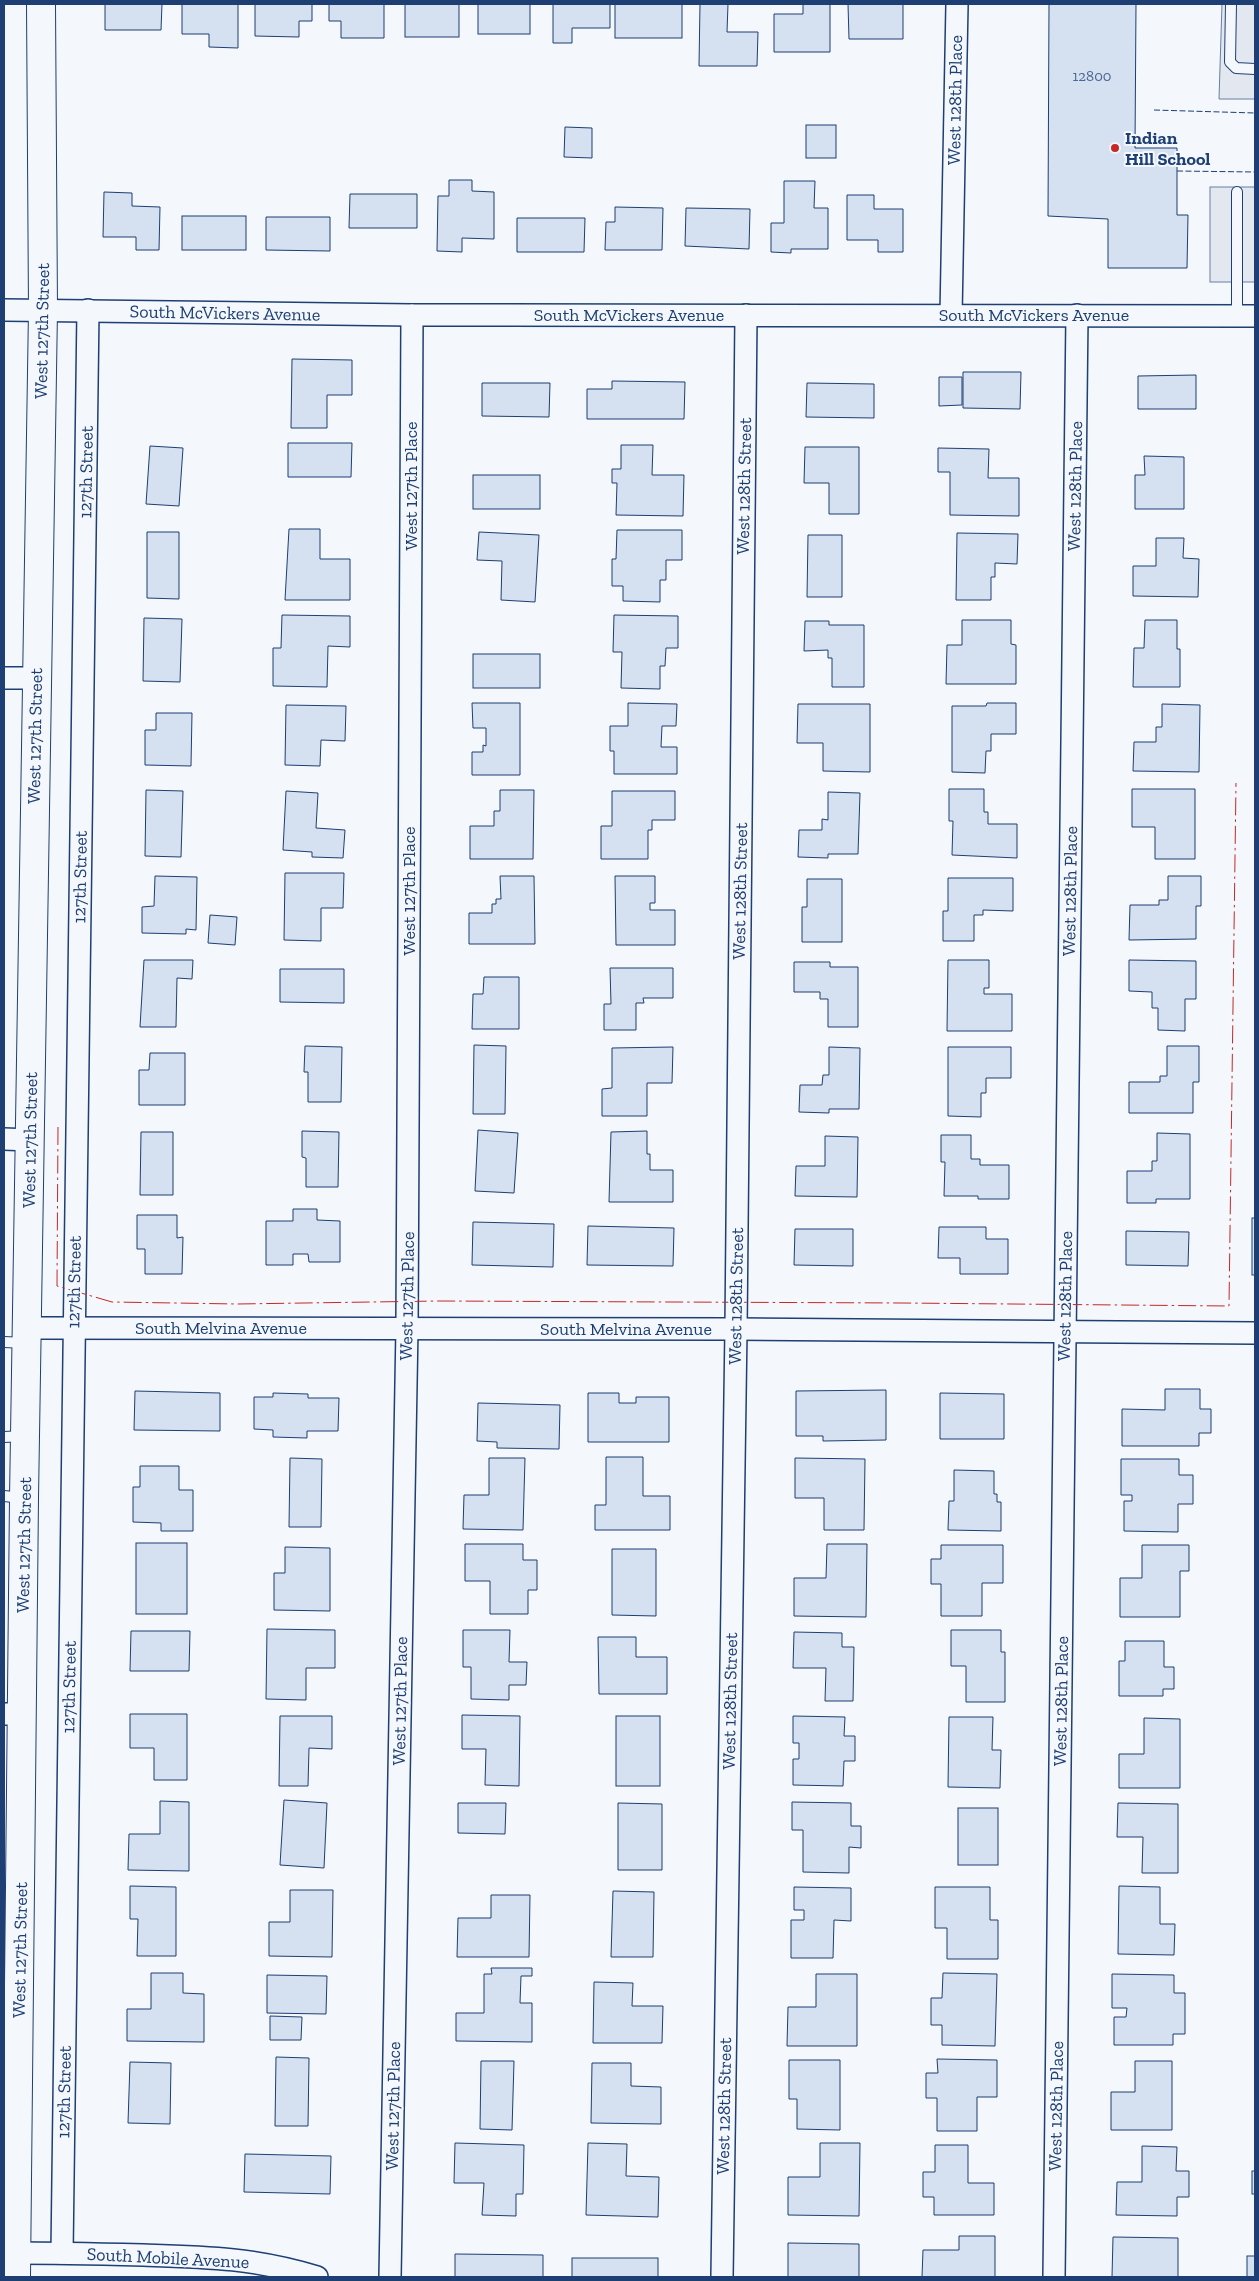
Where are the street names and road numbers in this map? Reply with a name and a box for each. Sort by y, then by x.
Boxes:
street label: West 128th Place [943,35,967,165]
street label: West 127th Street [30,263,54,399]
street label: South McVickers Avenue [130,300,320,326]
street label: South McVickers Avenue [534,304,724,326]
street label: South McVickers Avenue [939,304,1129,326]
street label: West 128th Street [732,417,756,555]
street label: West 127th Place [400,421,422,551]
street label: West 128th Place [1063,421,1087,551]
street label: 127th Street [74,425,98,519]
street label: West 127th Street [23,668,47,804]
street label: West 128th Street [728,822,752,960]
street label: West 127th Place [398,826,420,956]
street label: West 128th Place [1058,826,1082,956]
street label: 127th Street [68,830,92,924]
street label: West 127th Street [18,1072,42,1208]
street label: West 128th Street [724,1227,748,1365]
street label: West 127th Place [395,1231,419,1361]
street label: West 128th Place [1053,1231,1077,1361]
street label: 127th Street [62,1235,86,1329]
street label: South Melvina Avenue [135,1317,307,1339]
street label: South Melvina Avenue [540,1318,712,1340]
street label: West 127th Street [12,1477,36,1613]
street label: West 128th Street [718,1632,742,1770]
street label: West 127th Place [388,1636,412,1766]
street label: West 128th Place [1049,1636,1073,1766]
street label: 127th Street [57,1640,81,1734]
street label: West 127th Street [8,1882,32,2018]
street label: West 128th Street [712,2037,736,2175]
street label: West 127th Place [381,2041,405,2171]
street label: West 128th Place [1044,2041,1068,2171]
street label: 127th Street [52,2045,76,2139]
street label: South Mobile Avenue [86,2243,250,2273]

